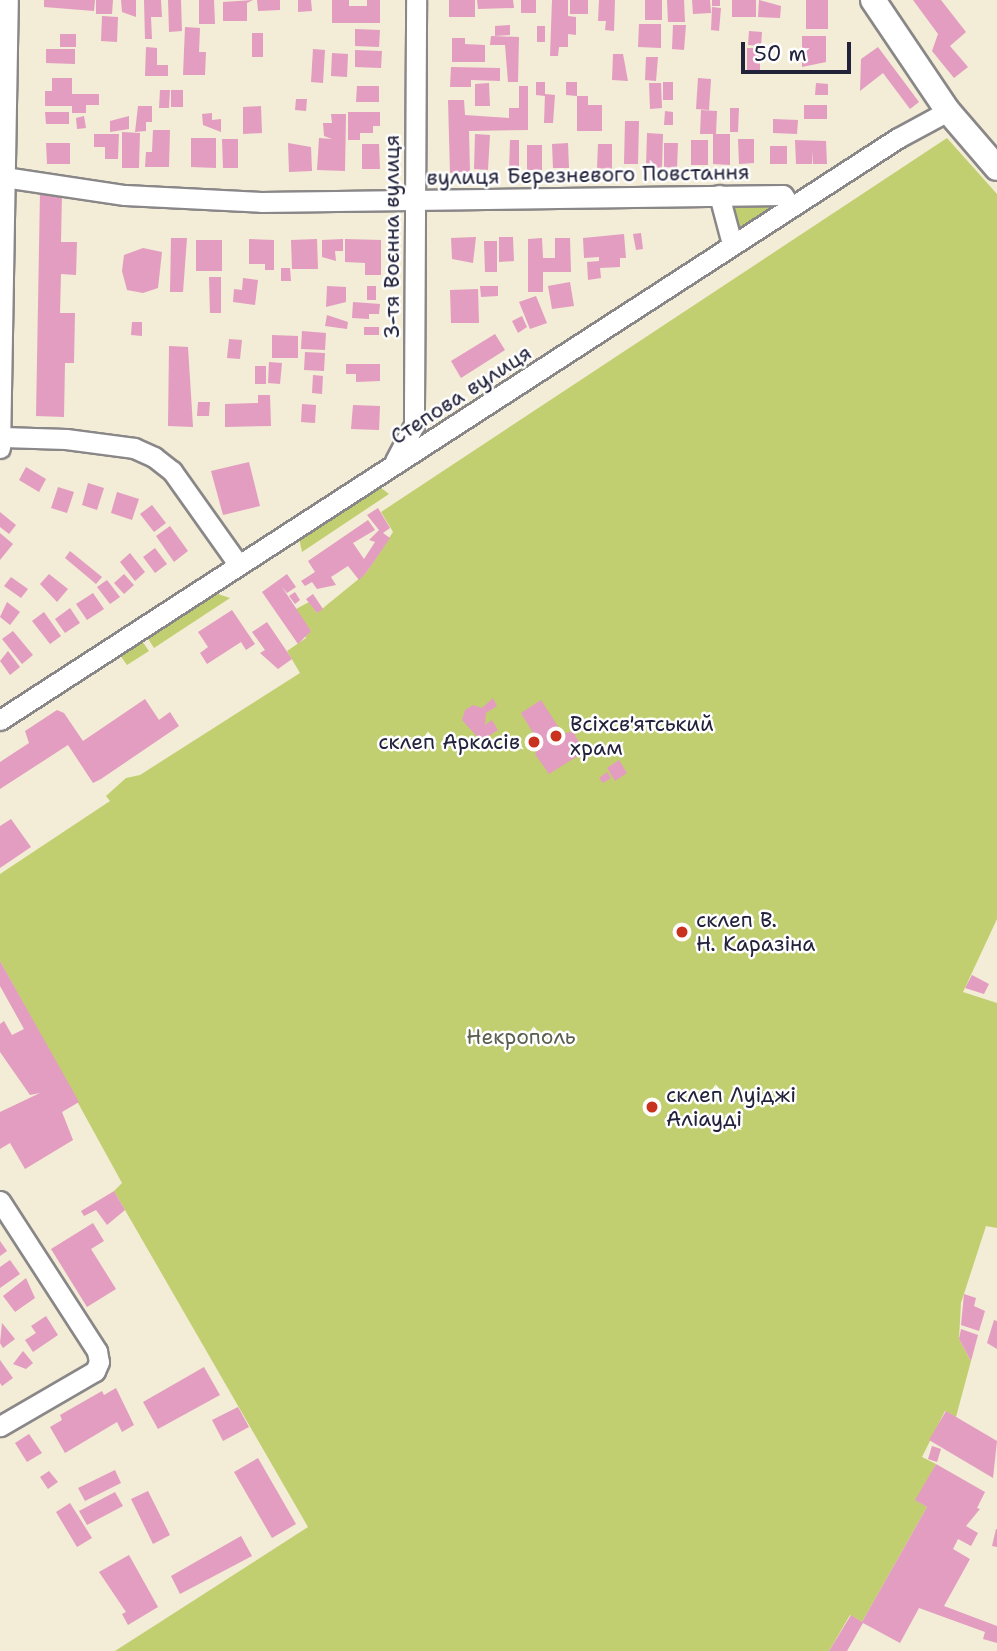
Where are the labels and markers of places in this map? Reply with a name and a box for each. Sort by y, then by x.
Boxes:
place label: Всіхсв'ятський храм [570,711,714,761]
marker: Всіхсв'ятський храм [548,728,564,744]
place label: склеп Аркасів [378,729,520,755]
marker: склеп Аркасів [526,734,542,750]
place label: склеп В. Н. Каразіна [696,907,815,957]
marker: склеп В. Н. Каразіна [674,924,690,940]
place label: склеп Луіджі Аліауді [666,1082,796,1132]
marker: склеп Луіджі Аліауді [644,1099,660,1115]

